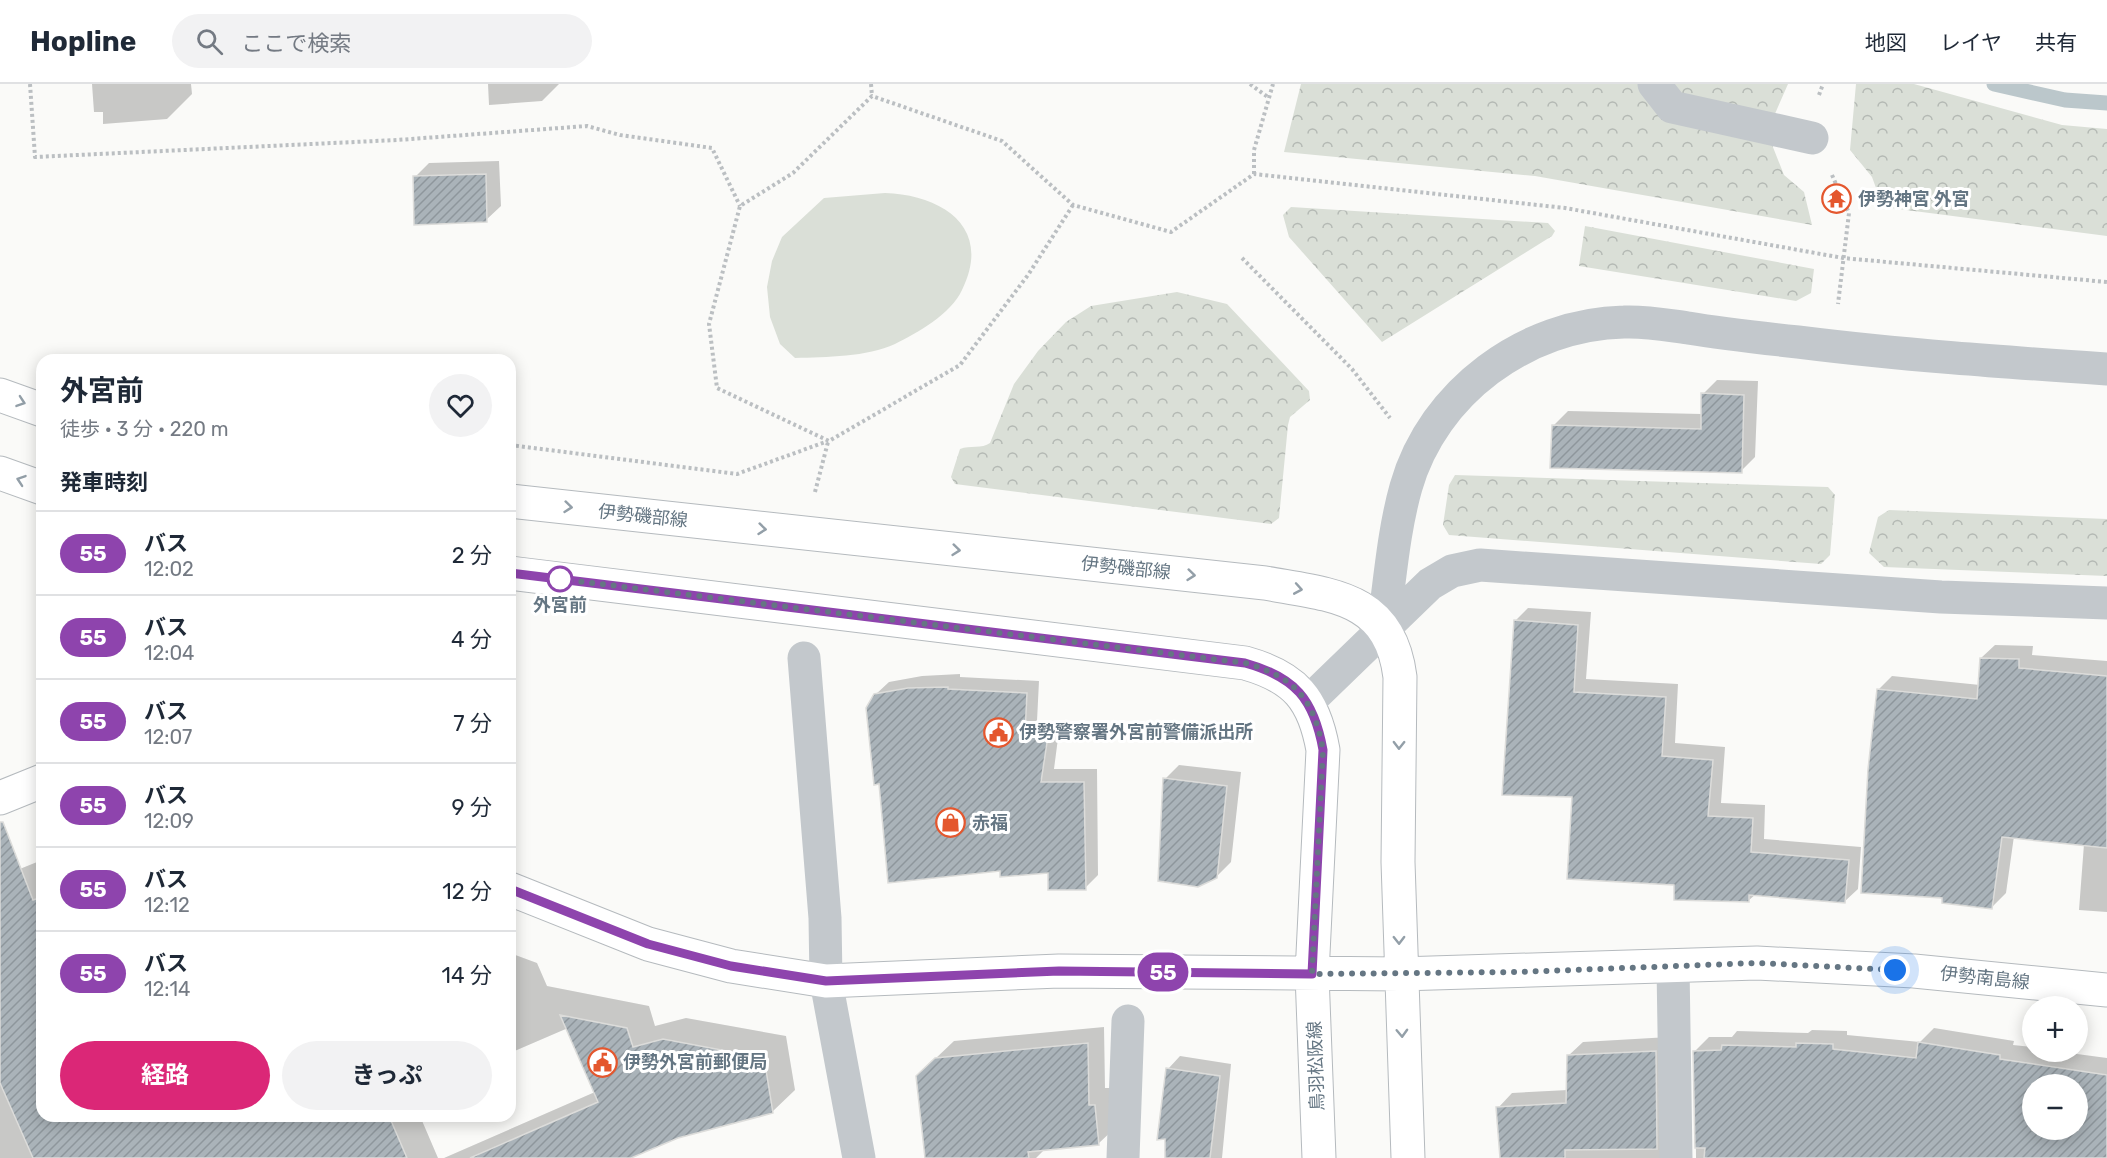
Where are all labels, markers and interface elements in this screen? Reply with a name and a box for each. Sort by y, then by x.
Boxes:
search box [172,14,592,68]
text: Hopline [30,25,136,58]
icon: search [193,25,226,58]
text: ここで検索 [241,30,351,57]
text: 地図 [1865,30,1907,55]
text: レイヤ [1940,30,2002,55]
text: 共有 [2035,30,2077,55]
temple icon: 伊勢神宮 外宮 [1821,183,1853,215]
place label: 伊勢神宮 外宮 [1858,188,1970,210]
text: 外宮前 [60,374,144,407]
button: heart [429,374,492,437]
one-way arrow [15,395,26,408]
text: 徒歩 · 3 分 · 220 m [60,417,229,441]
text: 発車時刻 [60,469,148,496]
one-way arrow [16,475,27,488]
street label: 伊勢磯部線 [597,500,689,532]
one-way arrow [564,501,573,513]
one-way arrow [757,522,767,535]
text: バス [144,530,188,557]
text: 55 [79,541,107,566]
text: 2 分 [452,542,492,569]
one-way arrow [951,543,960,556]
street label: 伊勢磯部線 [1080,552,1172,584]
text: 12:02 [144,557,194,581]
marker: 外宮前 [547,566,573,592]
one-way arrow [1187,568,1196,581]
one-way arrow [1293,582,1303,595]
place label: 外宮前 [533,594,587,616]
text: バス [144,614,188,641]
text: 55 [79,625,107,650]
text: 4 分 [451,626,492,653]
text: 12:04 [144,641,195,665]
text: バス [144,698,188,725]
text: 55 [79,709,107,734]
text: 7 分 [453,710,492,737]
public building icon: 伊勢警察署外宮前警備派出所 [982,716,1014,748]
place label: 伊勢警察署外宮前警備派出所 [1019,721,1253,743]
text: 12:07 [144,725,192,749]
one-way arrow [1393,741,1405,750]
text: バス [144,782,188,809]
text: 55 [79,793,107,818]
text: 9 分 [452,794,492,821]
shop icon: 赤福 [935,807,967,839]
text: 12:09 [144,809,194,833]
place label: 赤福 [972,812,1008,834]
text: バス [144,866,188,893]
text: 55 [79,877,107,902]
text: 12 分 [442,878,492,905]
text: 12:12 [144,893,190,917]
one-way arrow [1393,936,1405,945]
text: バス [144,950,188,977]
line badge: 55 [1136,952,1190,992]
your location [1880,955,1910,985]
text: 55 [1149,960,1177,985]
text: 55 [79,961,107,986]
text: 14 分 [442,962,492,989]
street label: 伊勢南島線 [1939,962,2031,994]
text: 12:14 [144,977,190,1001]
map controls [2022,996,2088,1140]
button: + [2022,996,2088,1062]
street label: 鳥羽松阪線 [1303,1021,1329,1111]
one-way arrow [1396,1028,1409,1037]
button: 経路 [60,1041,270,1110]
button: きっぷ [282,1041,492,1110]
public building icon: 伊勢外宮前郵便局 [586,1046,618,1078]
place label: 伊勢外宮前郵便局 [623,1051,767,1073]
button: − [2022,1074,2088,1140]

